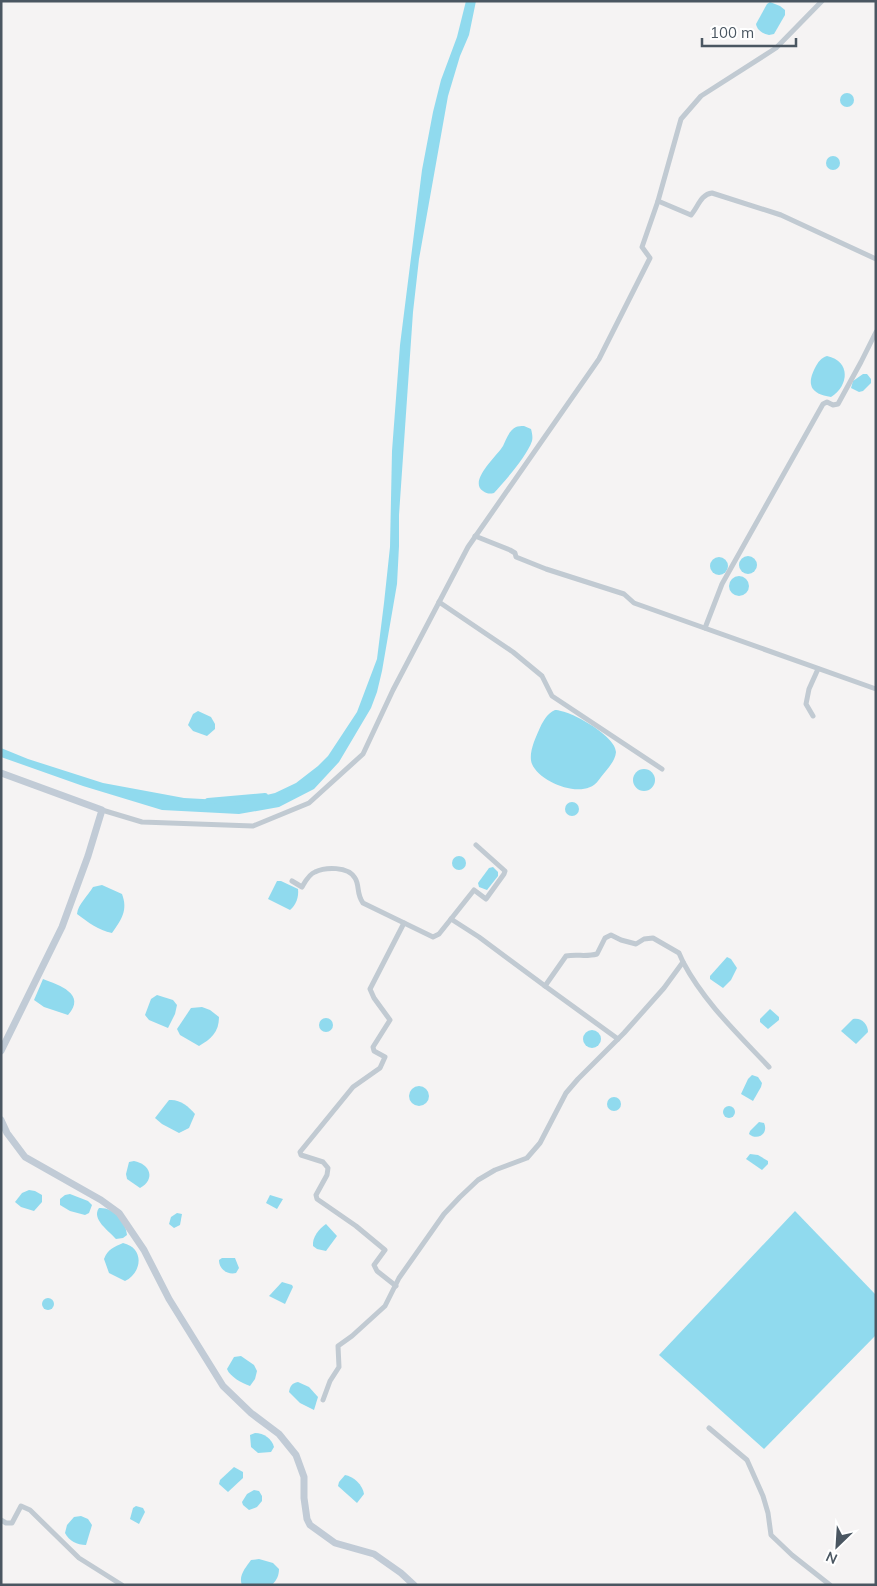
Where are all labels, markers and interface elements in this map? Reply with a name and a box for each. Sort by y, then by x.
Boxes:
scale bar [702,15,796,47]
text: 100 m [710,23,754,42]
north arrow [812,1521,862,1571]
text: N [823,1547,840,1568]

